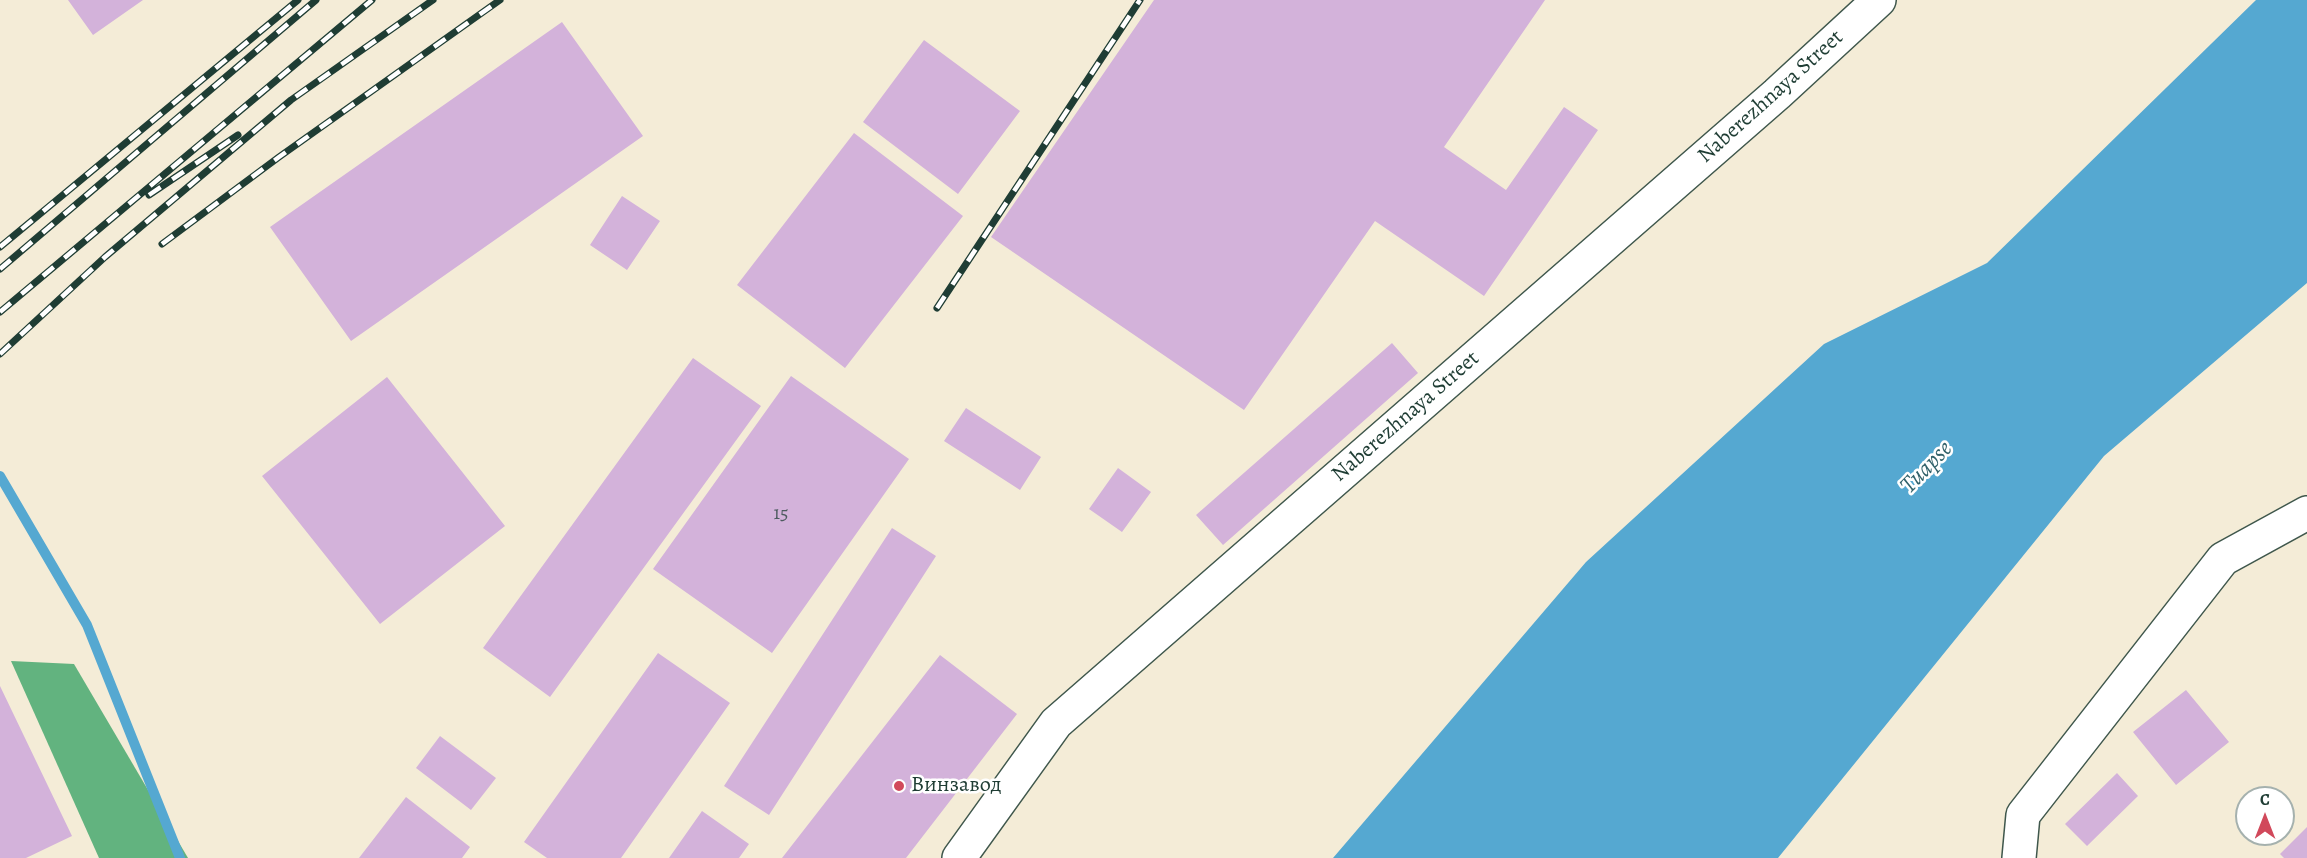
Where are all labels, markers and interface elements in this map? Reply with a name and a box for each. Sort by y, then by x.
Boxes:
street label: Naberezhnaya Street [1693,25,1849,169]
street label: Naberezhnaya Street [1327,346,1485,488]
water label: Tuapse [1895,436,1959,500]
house number: 15 [773,502,789,526]
place label: Винзавод [911,773,1002,799]
marker: Винзавод [892,779,906,793]
north arrow [2235,786,2295,846]
text: С [2260,789,2270,811]

